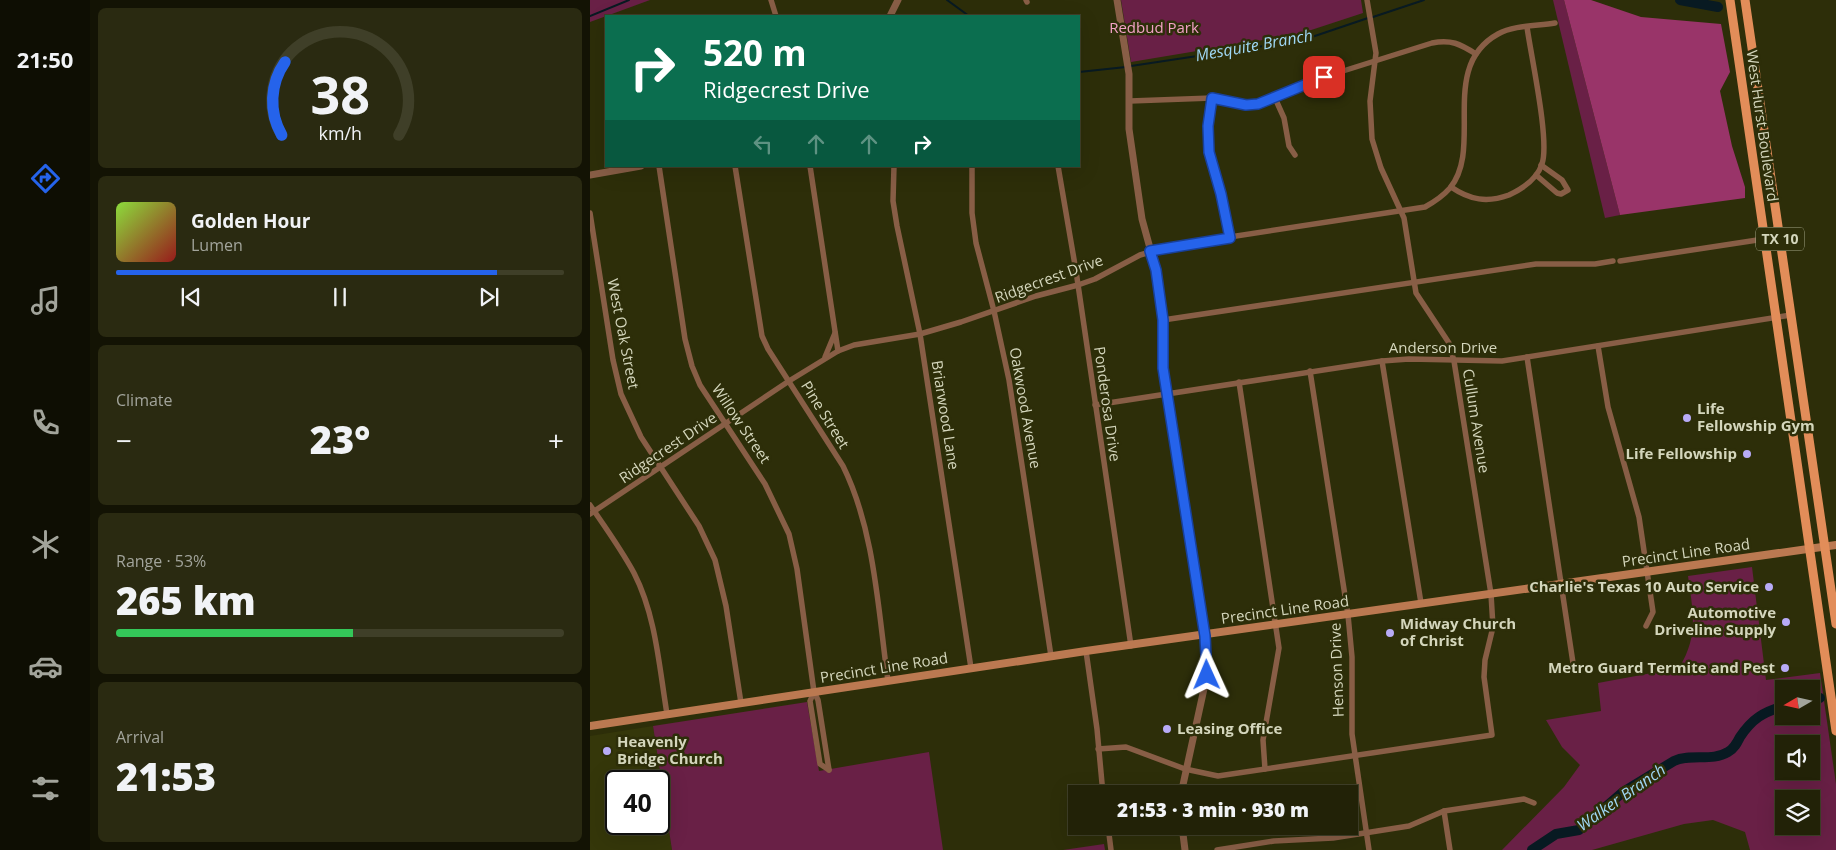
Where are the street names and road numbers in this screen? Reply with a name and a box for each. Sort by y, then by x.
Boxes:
street label: West Hurst Boulevard [1742,49,1784,203]
road number: TX 10 [1756,228,1804,250]
street label: Ridgecrest Drive [992,249,1105,307]
street label: West Oak Street [603,277,645,391]
street label: Anderson Drive [1389,337,1497,357]
street label: Ponderosa Drive [1090,345,1126,463]
street label: Oakwood Avenue [1005,346,1047,470]
street label: Briarwood Lane [927,359,965,471]
street label: Cullum Avenue [1459,367,1495,474]
street label: Pine Street [797,377,855,452]
street label: Willow Street [708,380,776,467]
street label: Ridgecrest Drive [615,407,720,487]
street label: Precinct Line Road [1621,533,1751,571]
street label: Precinct Line Road [1220,590,1350,628]
street label: Henson Drive [1324,622,1348,718]
street label: Precinct Line Road [819,647,949,687]

